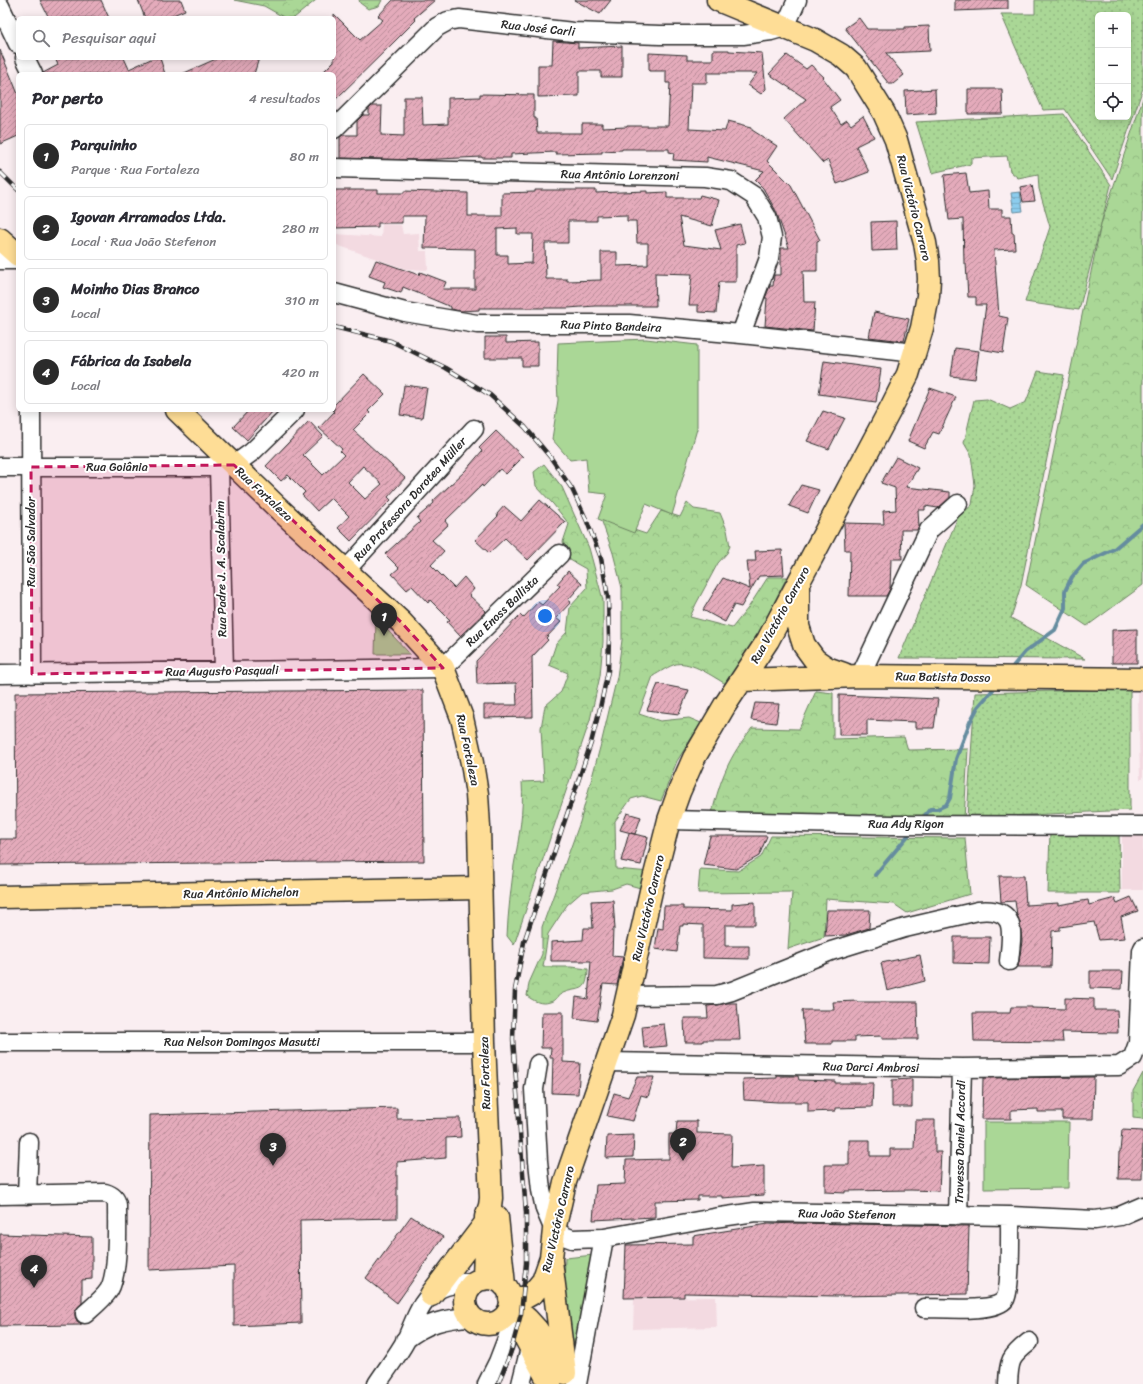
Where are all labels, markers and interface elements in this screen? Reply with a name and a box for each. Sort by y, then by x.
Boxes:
map controls [1095,12,1131,120]
button: + [1095,12,1131,48]
street label: Rua José Carli [500,13,577,43]
search box [16,16,336,60]
text: Pesquisar aqui [62,25,156,51]
icon: search [30,27,52,49]
button: − [1095,48,1131,84]
text: Por perto [32,83,103,113]
button: locate [1095,84,1131,120]
text: 4 resultados [249,87,320,110]
text: Parquinho [71,132,137,158]
text: 1 [43,145,49,168]
text: 80 m [290,145,319,168]
street label: Rua Victório Carraro [890,153,938,263]
text: Parque · Rua Fortaleza [71,158,199,181]
street label: Rua Antônio Lorenzoni [561,163,680,187]
text: Igovan Arramados Ltda. [71,204,227,230]
text: 2 [42,217,50,240]
text: 280 m [282,217,319,240]
text: Local · Rua João Stefenon [71,230,216,253]
text: Moinho Dias Branco [71,276,199,302]
text: 3 [42,289,50,312]
text: 310 m [285,289,319,312]
text: Local [71,302,100,325]
street label: Rua Pinto Bandeira [560,313,663,339]
text: Fábrica da Isabela [71,348,191,374]
text: 4 [42,361,50,384]
text: 420 m [282,361,319,384]
text: Local [71,374,100,397]
street label: Rua Professora Dorotea Müller [348,431,473,566]
street label: Rua Goiânia [86,456,148,478]
street label: Rua Fortaleza [230,461,298,527]
street label: Rua São Salvador [20,496,42,587]
street label: Rua Padre J. A. Scalabrim [209,501,233,637]
street label: Rua Victório Carraro [744,562,816,668]
street label: Rua Enoss Ballista [460,570,544,652]
pin: 1 [371,603,397,636]
your location [535,606,555,626]
street label: Rua Augusto Pasquali [165,659,279,683]
street label: Rua Batista Dosso [895,665,991,689]
street label: Rua Fortaleza [450,712,486,788]
street label: Rua Ady Rigon [868,813,944,835]
street label: Rua Victório Carraro [625,853,671,963]
street label: Rua Antônio Michelon [183,881,299,905]
street label: Rua Nelson Domingos Masutti [164,1031,321,1053]
street label: Rua Fortaleza [473,1036,497,1110]
street label: Rua Darci Ambrosi [823,1055,920,1079]
street label: Travessa Daniel Accordi [948,1079,972,1204]
pin: 2 [670,1128,696,1161]
pin: 3 [260,1133,286,1166]
street label: Rua Victório Carraro [535,1164,581,1274]
street label: Rua João Stefenon [798,1202,896,1226]
pin: 4 [21,1255,47,1288]

